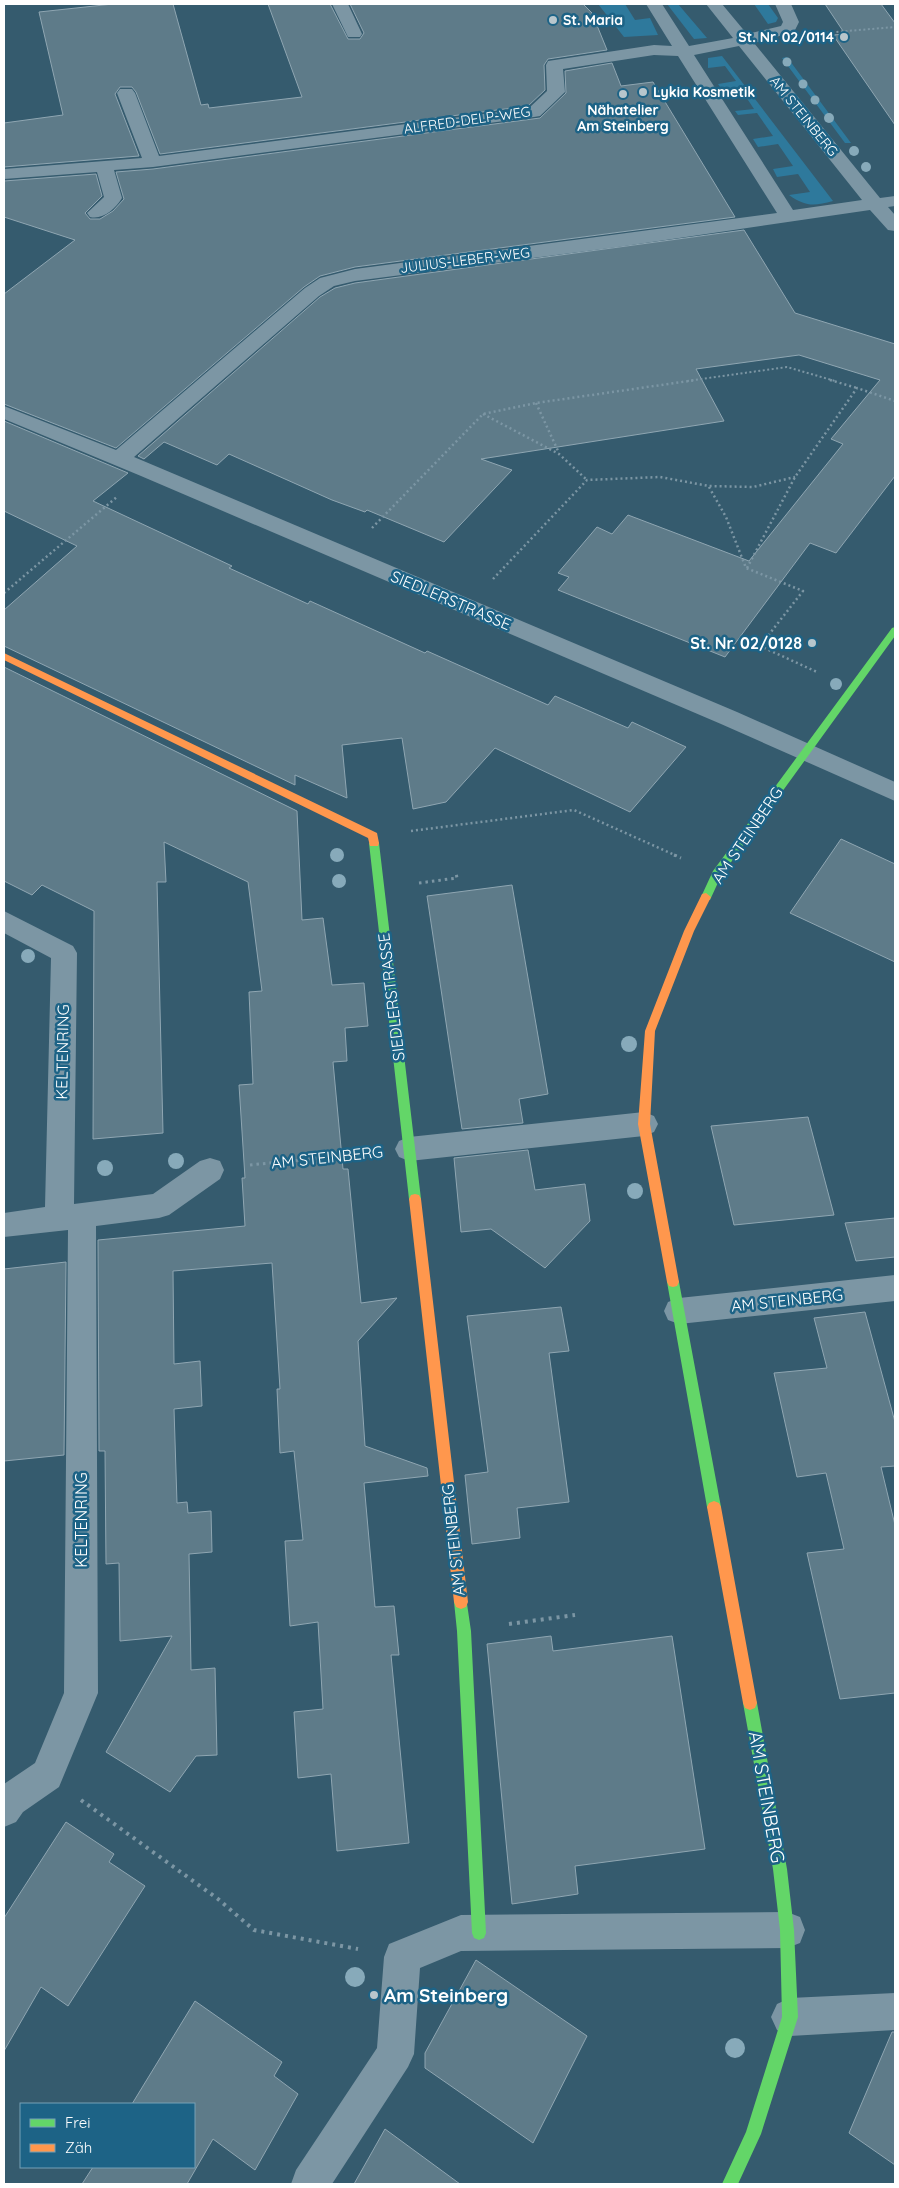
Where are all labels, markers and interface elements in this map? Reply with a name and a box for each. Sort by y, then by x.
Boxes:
place label: St. Maria [563,11,623,29]
marker: St. Maria [547,14,559,26]
place label: St. Nr. 02/0114 [738,28,834,46]
marker: St. Nr. 02/0114 [838,31,850,43]
street label: AM STEINBERG [766,72,842,160]
place label: Lykia Kosmetik [653,83,755,101]
marker: Lykia Kosmetik [637,86,649,98]
marker: Nähatelier Am Steinberg [617,88,629,100]
place label: Nähatelier Am Steinberg [577,101,669,135]
street label: ALFRED-DELP-WEG [402,102,532,138]
street label: JULIUS-LEBER-WEG [399,243,531,277]
street label: SIEDLERSTRASSE [388,566,514,634]
place label: St. Nr. 02/0128 [690,633,802,653]
marker: St. Nr. 02/0128 [806,637,818,649]
street label: AM STEINBERG [707,783,787,887]
street label: SIEDLERSTRASSE [373,932,409,1062]
street label: KELTENRING [51,1004,73,1100]
street label: AM STEINBERG [270,1141,384,1173]
street label: AM STEINBERG [730,1284,844,1316]
street label: KELTENRING [71,1472,91,1568]
street label: AM STEINBERG [437,1483,469,1597]
street label: AM STEINBERG [744,1729,790,1865]
place label: Am Steinberg [384,1983,508,2007]
marker: Am Steinberg [368,1989,380,2001]
legend [20,2103,195,2168]
text: Frei [65,2113,91,2132]
text: Zäh [65,2138,92,2157]

